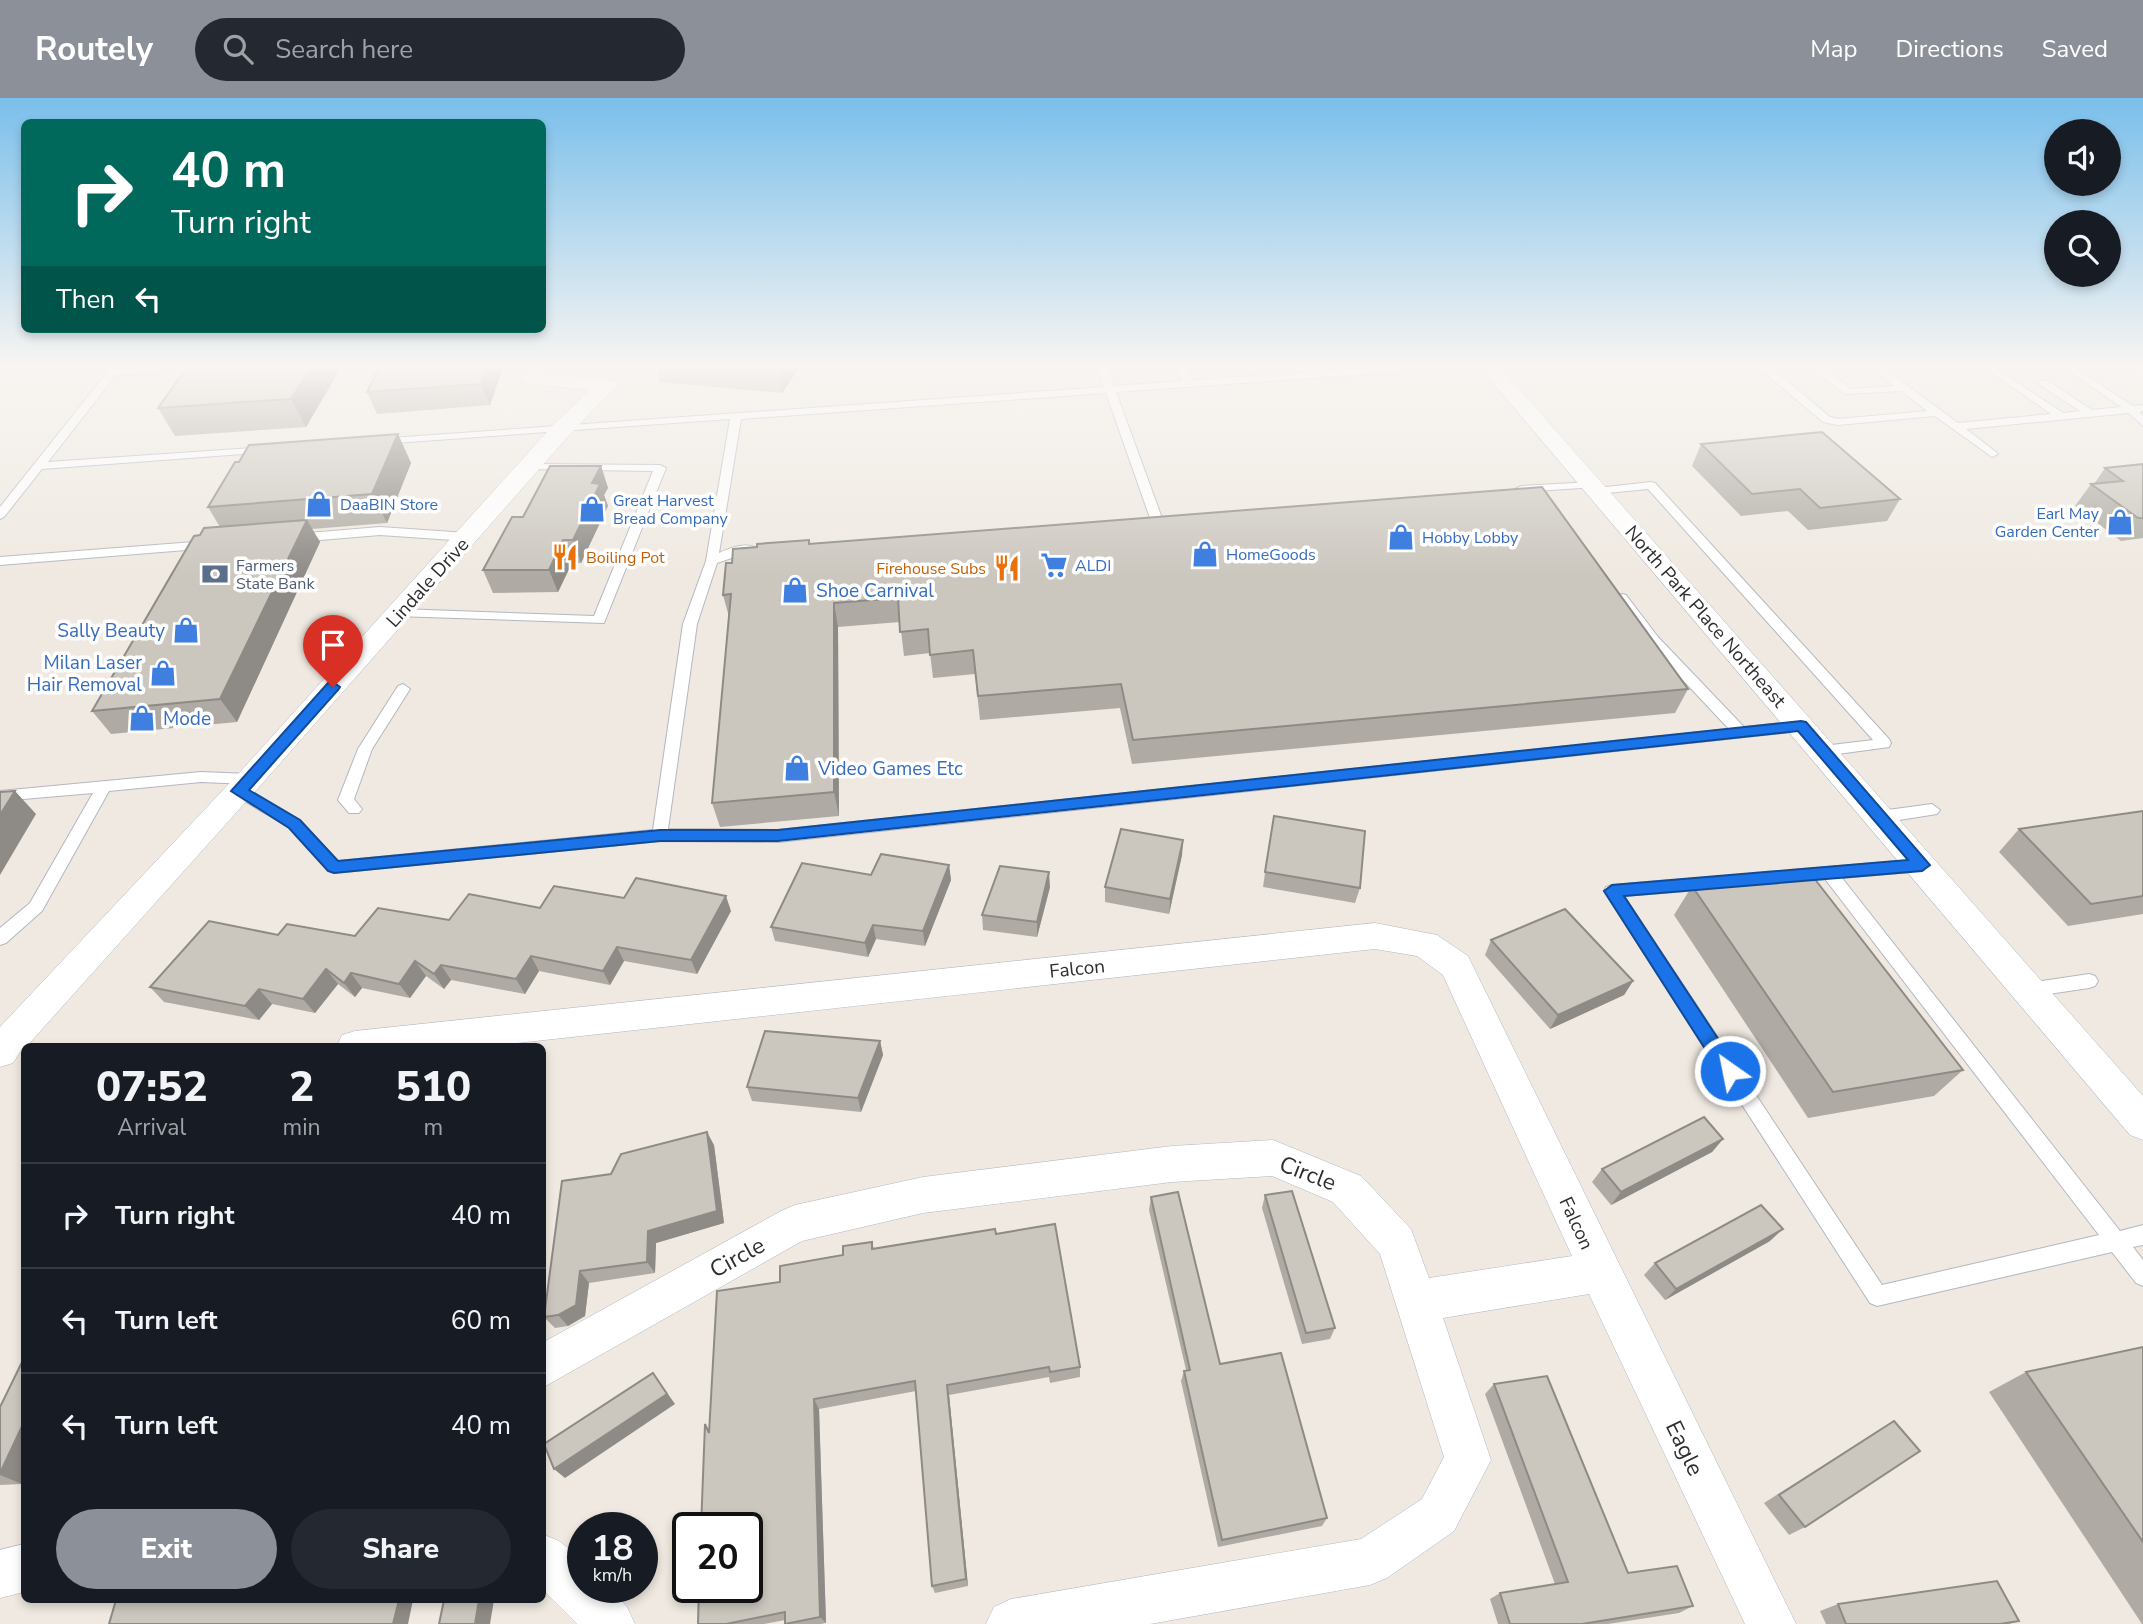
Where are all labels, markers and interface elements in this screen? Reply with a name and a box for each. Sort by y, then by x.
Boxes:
search box [195,18,685,81]
text: Routely [35,27,153,72]
icon: search [219,30,257,68]
text: Search here [275,32,413,67]
text: Map [1810,33,1857,65]
text: Directions [1895,33,2004,65]
text: Saved [2042,33,2108,65]
map controls [2044,119,2121,287]
button: sound [2044,119,2121,196]
text: 40 m [171,137,286,204]
icon: right [56,147,147,238]
text: Turn right [171,201,311,244]
button: search [2044,210,2121,287]
icon: left [129,280,167,318]
text: Then [56,282,115,317]
shop icon: DaaBIN Store [304,489,334,519]
place label: Great Harvest Bread Company [613,490,728,530]
place label: DaaBIN Store [340,494,438,516]
shop icon: Great Harvest Bread Company [577,494,607,524]
place label: Earl May Garden Center [1995,503,2100,543]
shop icon: Earl May Garden Center [2105,507,2135,537]
street label: North Park Place Northeast [1619,520,1792,714]
shop icon: Hobby Lobby [1386,522,1416,552]
place label: Hobby Lobby [1422,527,1519,549]
street label: Lindale Drive [381,532,475,633]
shop icon: HomeGoods [1190,539,1220,569]
restaurant icon: Boiling Pot [550,542,580,572]
place label: HomeGoods [1226,544,1316,566]
place label: Boiling Pot [586,547,665,569]
supermarket icon: ALDI [1039,550,1069,580]
restaurant icon: Firehouse Subs [992,553,1022,583]
place label: Farmers State Bank [236,555,315,595]
place label: ALDI [1075,555,1111,577]
place label: Firehouse Subs [876,558,986,580]
bank icon: Farmers State Bank [200,559,230,589]
shop icon: Shoe Carnival [780,575,810,605]
place label: Shoe Carnival [816,578,934,604]
shop icon: Sally Beauty [171,615,201,645]
pin [303,615,363,687]
place label: Sally Beauty [57,618,165,644]
icon: arrive [314,626,352,664]
place label: Milan Laser Hair Removal [27,650,142,698]
shop icon: Milan Laser Hair Removal [148,658,178,688]
shop icon: Mode [127,703,157,733]
place label: Mode [163,706,211,732]
shop icon: Video Games Etc [782,753,812,783]
place label: Video Games Etc [817,756,963,782]
street label: Falcon [1048,953,1106,985]
position arrow [1693,1034,1767,1108]
text: 07:52 [96,1059,208,1116]
text: 2 [289,1059,314,1116]
text: 510 [396,1059,471,1116]
text: Arrival [117,1112,186,1143]
text: min [283,1112,321,1143]
text: m [423,1112,443,1143]
street label: Circle [1275,1149,1341,1198]
street label: Falcon [1553,1193,1600,1254]
icon: right [56,1197,94,1235]
text: Turn right [115,1198,234,1233]
text: 40 m [451,1198,511,1233]
street label: Circle [704,1230,770,1285]
icon: left [56,1302,94,1340]
text: Turn left [115,1303,218,1338]
text: 60 m [451,1303,511,1338]
icon: left [56,1407,94,1445]
text: Turn left [115,1408,218,1443]
text: 40 m [451,1408,511,1443]
street label: Eagle [1658,1415,1711,1481]
button: Exit [56,1509,277,1589]
button: Share [291,1509,511,1589]
speed limit sign: 20 [672,1512,763,1603]
text: 18 [591,1525,634,1572]
text: km/h [593,1563,632,1587]

